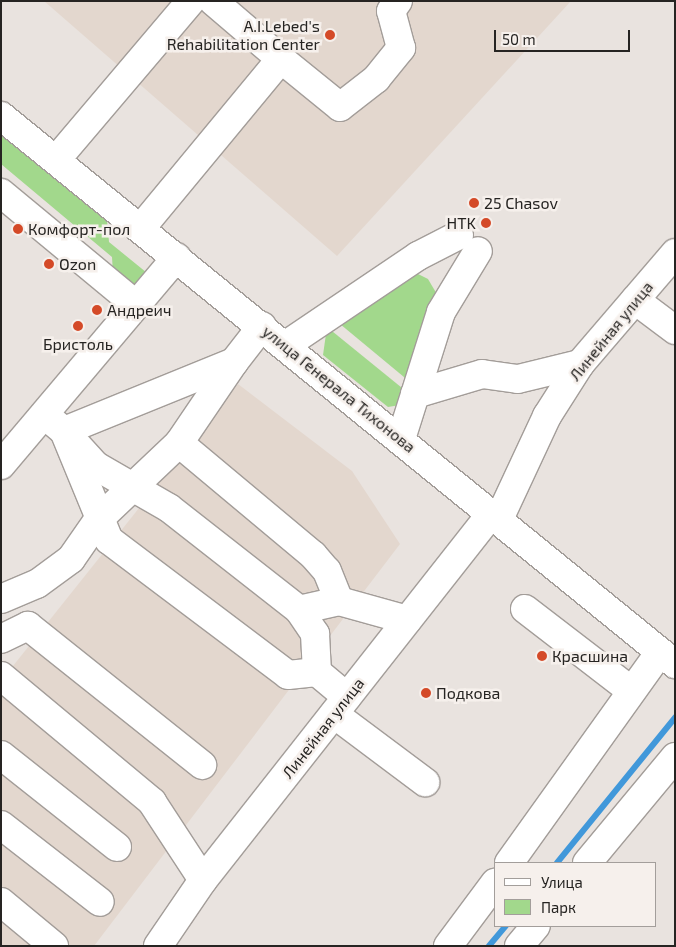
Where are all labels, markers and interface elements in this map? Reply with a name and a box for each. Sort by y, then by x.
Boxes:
place label: A.I.Lebed's Rehabilitation Center [167,16,320,54]
scale bar [496,20,632,52]
marker: A.I.Lebed's Rehabilitation Center [324,29,336,41]
text: 50 m [502,30,536,48]
place label: 25 Chasov [484,193,558,213]
marker: 25 Chasov [468,197,480,209]
place label: HTK [447,213,476,233]
marker: HTK [480,217,492,229]
place label: Комфорт-пол [28,219,130,239]
marker: Комфорт-пол [12,223,24,235]
place label: Ozon [59,254,96,274]
marker: Ozon [43,258,55,270]
street label: Линейная улица [565,277,657,385]
place label: Андреич [107,300,172,320]
marker: Андреич [91,304,103,316]
marker: Бристоль [72,320,84,332]
street label: улица Генерала Тихонова [259,321,419,457]
place label: Бристоль [43,334,113,354]
place label: Красшина [552,646,628,666]
marker: Красшина [536,650,548,662]
street label: Линейная улица [278,674,368,782]
place label: Подкова [436,683,500,703]
marker: Подкова [420,687,432,699]
legend [493,862,656,927]
text: Улица [541,873,583,891]
text: Парк [541,898,576,916]

